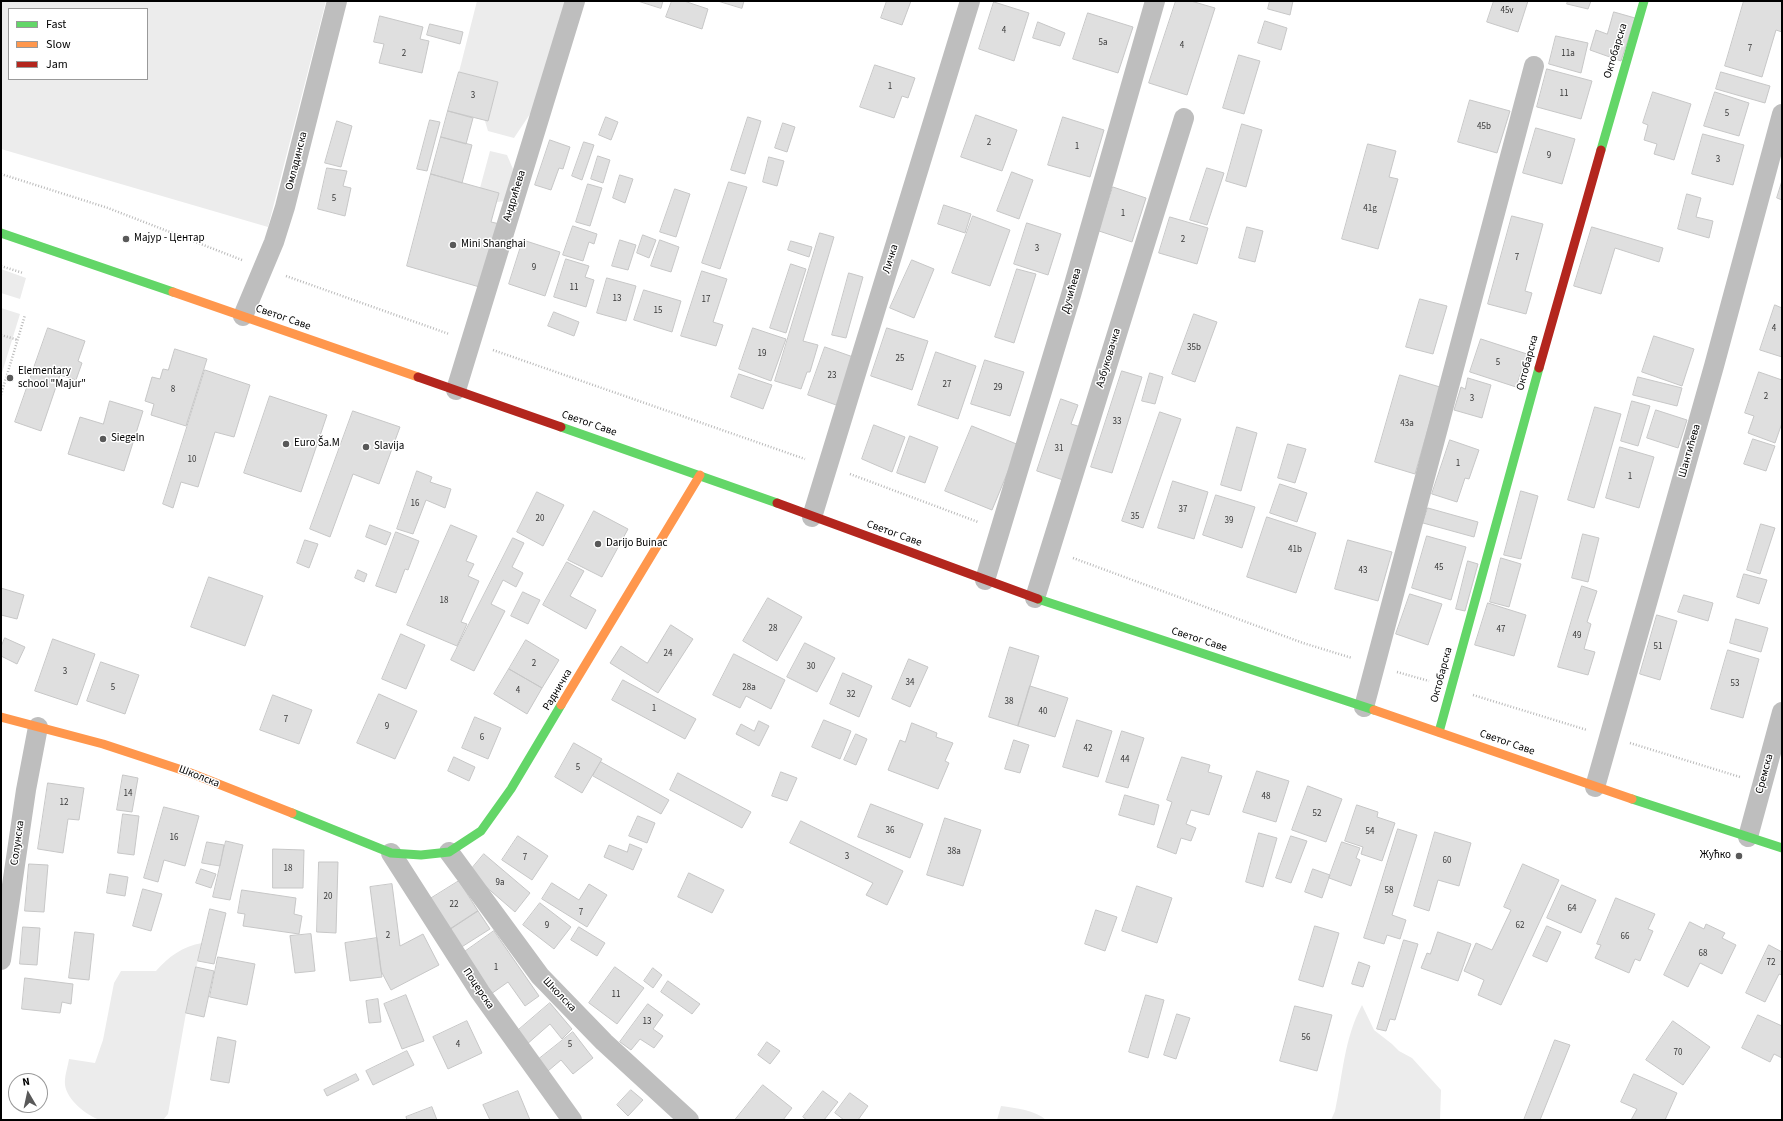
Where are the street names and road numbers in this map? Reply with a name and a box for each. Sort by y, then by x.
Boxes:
street label: Октобарска [1601,22,1631,80]
street label: Омладинска [283,130,311,192]
street label: Андрићева [501,169,529,223]
street label: Личка [880,243,902,275]
street label: Дучићева [1059,267,1085,315]
street label: Светог Саве [254,302,312,334]
street label: Азбуковачка [1094,327,1124,389]
street label: Октобарска [1514,334,1542,392]
street label: Светог Саве [560,408,618,440]
street label: Шантићева [1676,423,1704,479]
street label: Светог Саве [865,518,923,550]
street label: Светог Саве [1170,625,1228,655]
street label: Октобарска [1428,646,1456,704]
street label: Радничка [540,667,576,713]
street label: Светог Саве [1478,727,1536,759]
street label: Сремска [1753,753,1777,795]
street label: Школска [177,763,221,791]
street label: Солунска [8,820,28,866]
street label: Поцерска [459,966,497,1012]
street label: Школска [539,975,579,1015]

